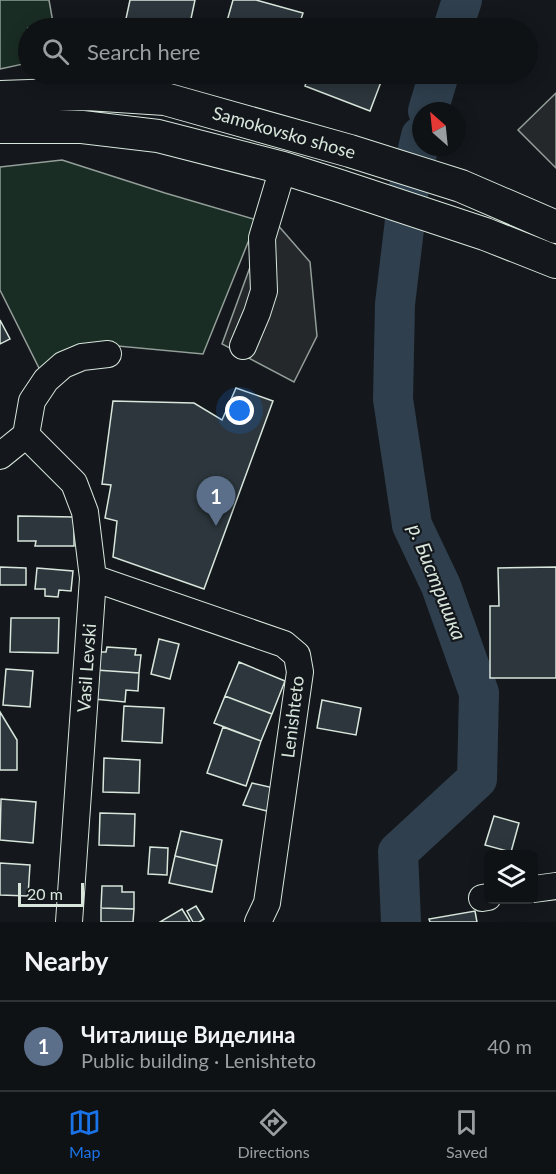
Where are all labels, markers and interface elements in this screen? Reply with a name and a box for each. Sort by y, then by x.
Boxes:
search box [18,18,538,84]
icon: search [39,35,72,68]
text: Search here [87,38,200,65]
street label: Samokovsko shose [210,101,358,163]
north arrow [412,102,466,156]
your location [225,396,254,425]
pin: 1 [196,476,236,526]
water label: р. Бистришка [404,520,472,643]
street label: Vasil Levski [72,623,100,713]
street label: Lenishteto [276,675,308,759]
map controls [484,850,538,904]
button: layers [484,850,538,904]
scale bar [18,880,84,908]
text: 20 m [27,884,63,903]
text: Nearby [24,945,109,977]
text: Читалище Виделина [81,1021,296,1048]
text: 1 [38,1034,49,1058]
text: 40 m [487,1034,532,1058]
text: Public building · Lenishteto [81,1048,316,1072]
tab: Map [68,1106,101,1161]
tab: Directions [237,1106,310,1161]
tab: Saved [446,1106,488,1161]

